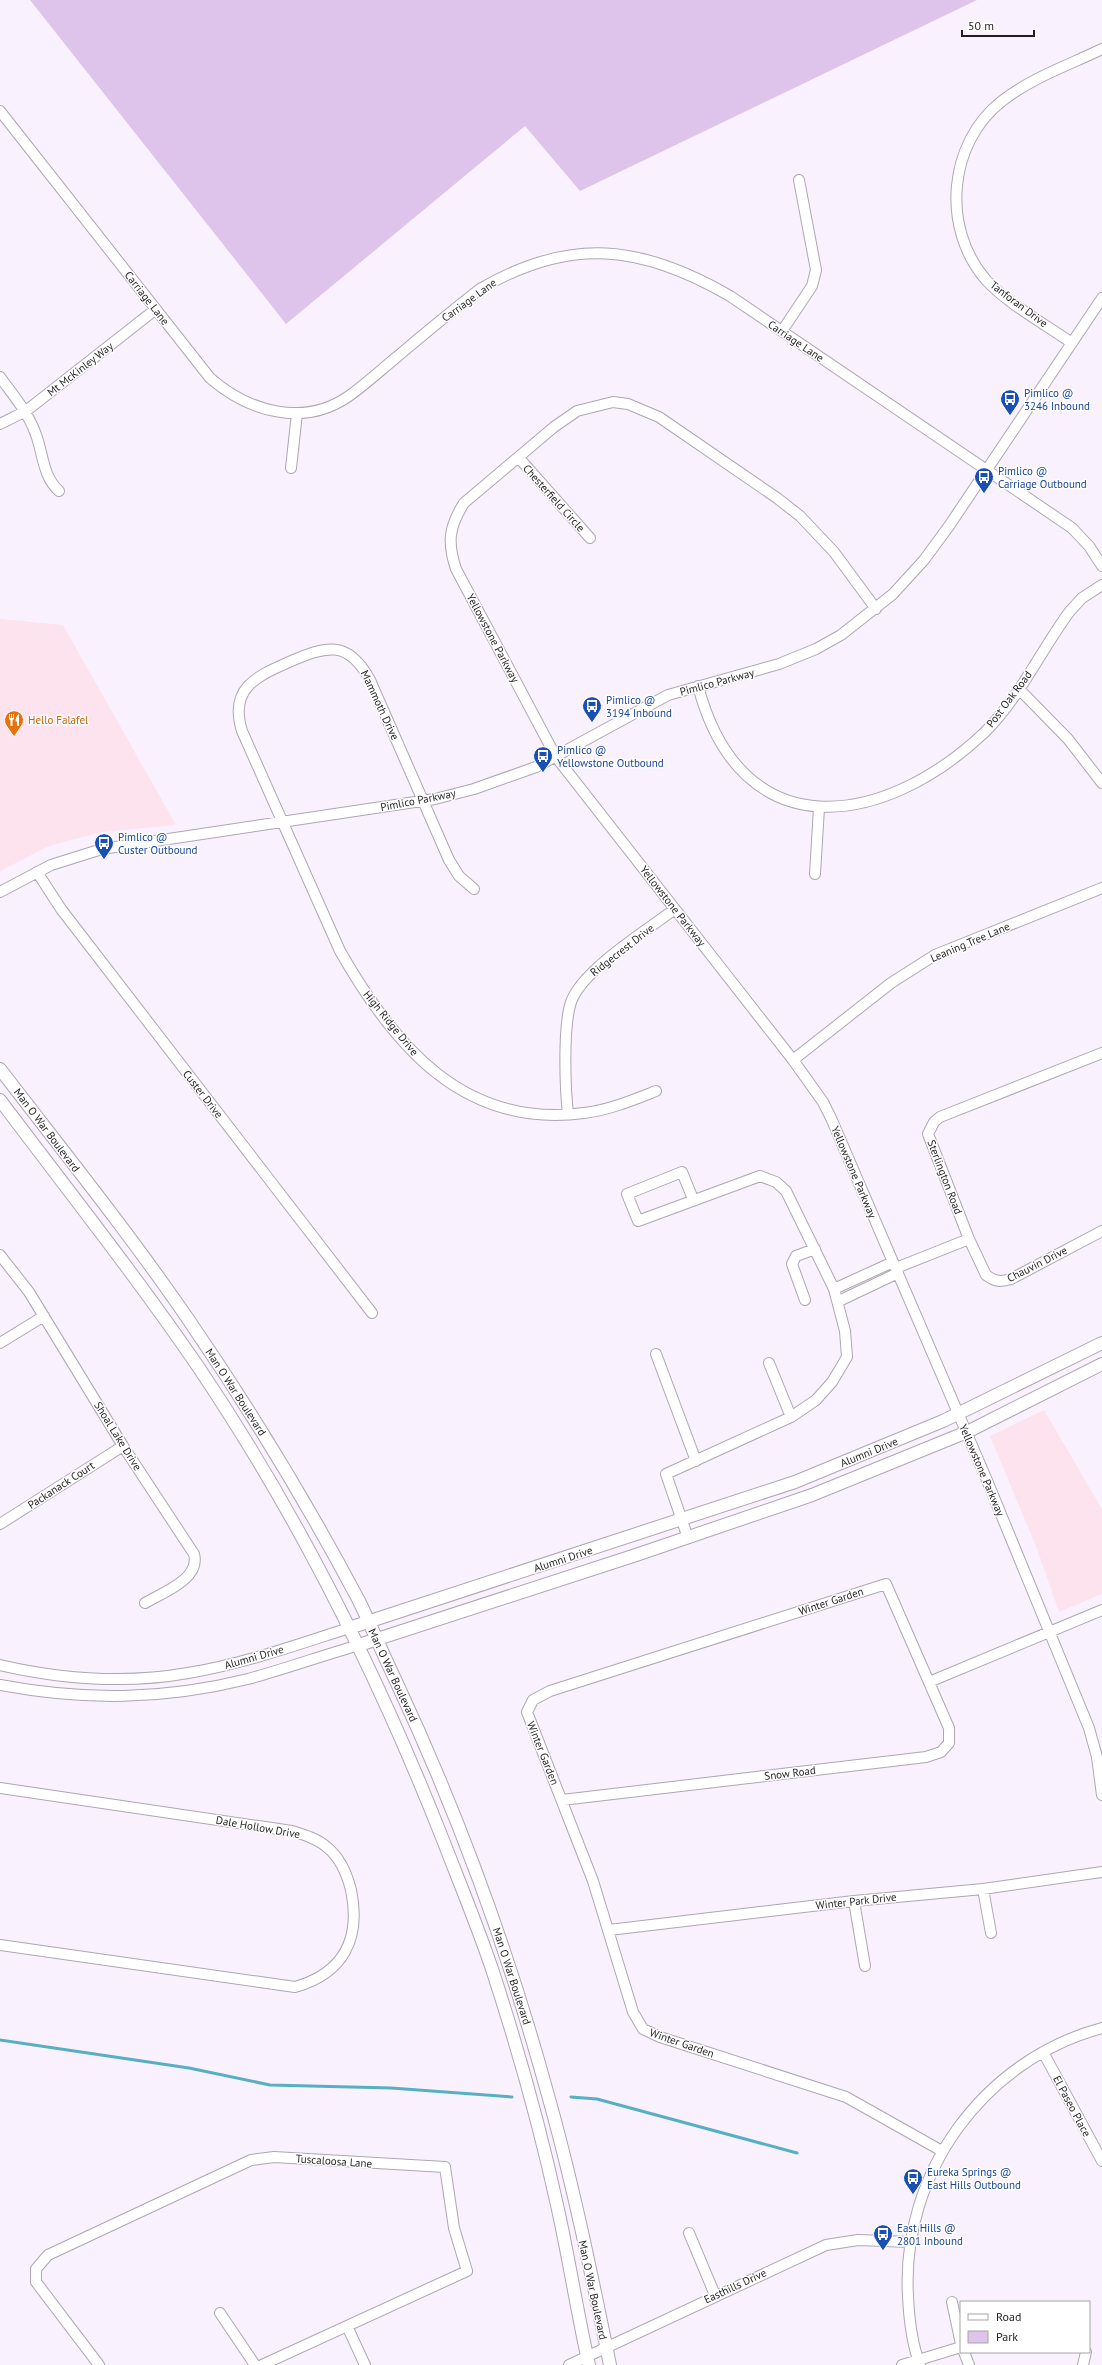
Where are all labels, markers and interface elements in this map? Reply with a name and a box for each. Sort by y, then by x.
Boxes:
scale bar [962,12,1034,38]
text: 50 m [968,18,994,33]
street label: Carriage Lane [122,268,173,328]
street label: Carriage Lane [439,275,499,325]
street label: Tanforan Drive [987,278,1051,330]
street label: Carriage Lane [765,317,827,365]
street label: Mt McKinley Way [44,338,116,399]
place label: Pimlico @ 3246 Inbound [1024,386,1090,413]
bus stop icon: Pimlico @ 3246 Inbound [999,388,1021,416]
street label: Chesterfield Circle [520,461,588,535]
place label: Pimlico @ Carriage Outbound [998,464,1087,491]
bus stop icon: Pimlico @ Carriage Outbound [973,466,995,494]
street label: Yellowstone Parkway [464,591,523,686]
street label: Pimlico Parkway [678,665,757,699]
street label: Mammoth Drive [358,668,402,742]
street label: Post Oak Road [983,668,1035,730]
place label: Pimlico @ 3194 Inbound [606,693,672,720]
bus stop icon: Pimlico @ 3194 Inbound [581,695,603,723]
restaurant icon: Hello Falafel [3,709,25,737]
place label: Hello Falafel [28,713,89,727]
place label: Pimlico @ Yellowstone Outbound [557,743,664,770]
bus stop icon: Pimlico @ Yellowstone Outbound [532,745,554,773]
street label: Pimlico Parkway [379,786,458,814]
place label: Pimlico @ Custer Outbound [118,830,197,857]
bus stop icon: Pimlico @ Custer Outbound [93,832,115,860]
street label: Yellowstone Parkway [637,863,709,950]
street label: Leaning Tree Lane [928,919,1012,965]
street label: Ridgecrest Drive [587,921,657,979]
street label: High Ridge Drive [360,988,422,1059]
street label: Custer Drive [180,1067,226,1121]
street label: Man O War Boulevard [11,1085,83,1175]
street label: Yellowstone Parkway [828,1124,880,1221]
street label: Sterlington Road [924,1138,966,1216]
street label: Chauvin Drive [1005,1243,1070,1285]
street label: Man O War Boulevard [203,1346,270,1438]
street label: Shoal Lake Drive [91,1399,145,1473]
street label: Yellowstone Parkway [956,1422,1008,1519]
street label: Alumni Drive [838,1434,900,1470]
street label: Packanack Court [25,1458,97,1512]
street label: Alumni Drive [532,1543,595,1575]
street label: Winter Garden [797,1584,865,1618]
street label: Man O War Boulevard [365,1626,421,1724]
street label: Alumni Drive [223,1642,286,1672]
street label: Winter Garden [524,1719,562,1787]
street label: Snow Road [763,1763,817,1783]
street label: Dale Hollow Drive [215,1813,302,1841]
street label: Winter Park Drive [815,1890,898,1912]
street label: Man O War Boulevard [490,1926,534,2026]
street label: Winter Garden [648,2025,716,2061]
street label: El Paseo Place [1050,2073,1094,2139]
street label: Tuscaloosa Lane [295,2151,373,2171]
place label: Eureka Springs @ East Hills Outbound [927,2165,1021,2192]
bus stop icon: Eureka Springs @ East Hills Outbound [902,2167,924,2195]
place label: East Hills @ 2801 Inbound [897,2221,963,2248]
bus stop icon: East Hills @ 2801 Inbound [872,2223,894,2251]
street label: Man O War Boulevard [576,2239,610,2341]
street label: Easthills Drive [702,2265,769,2307]
legend [960,2301,1090,2353]
text: Road [996,2309,1021,2324]
text: Park [996,2329,1018,2344]

